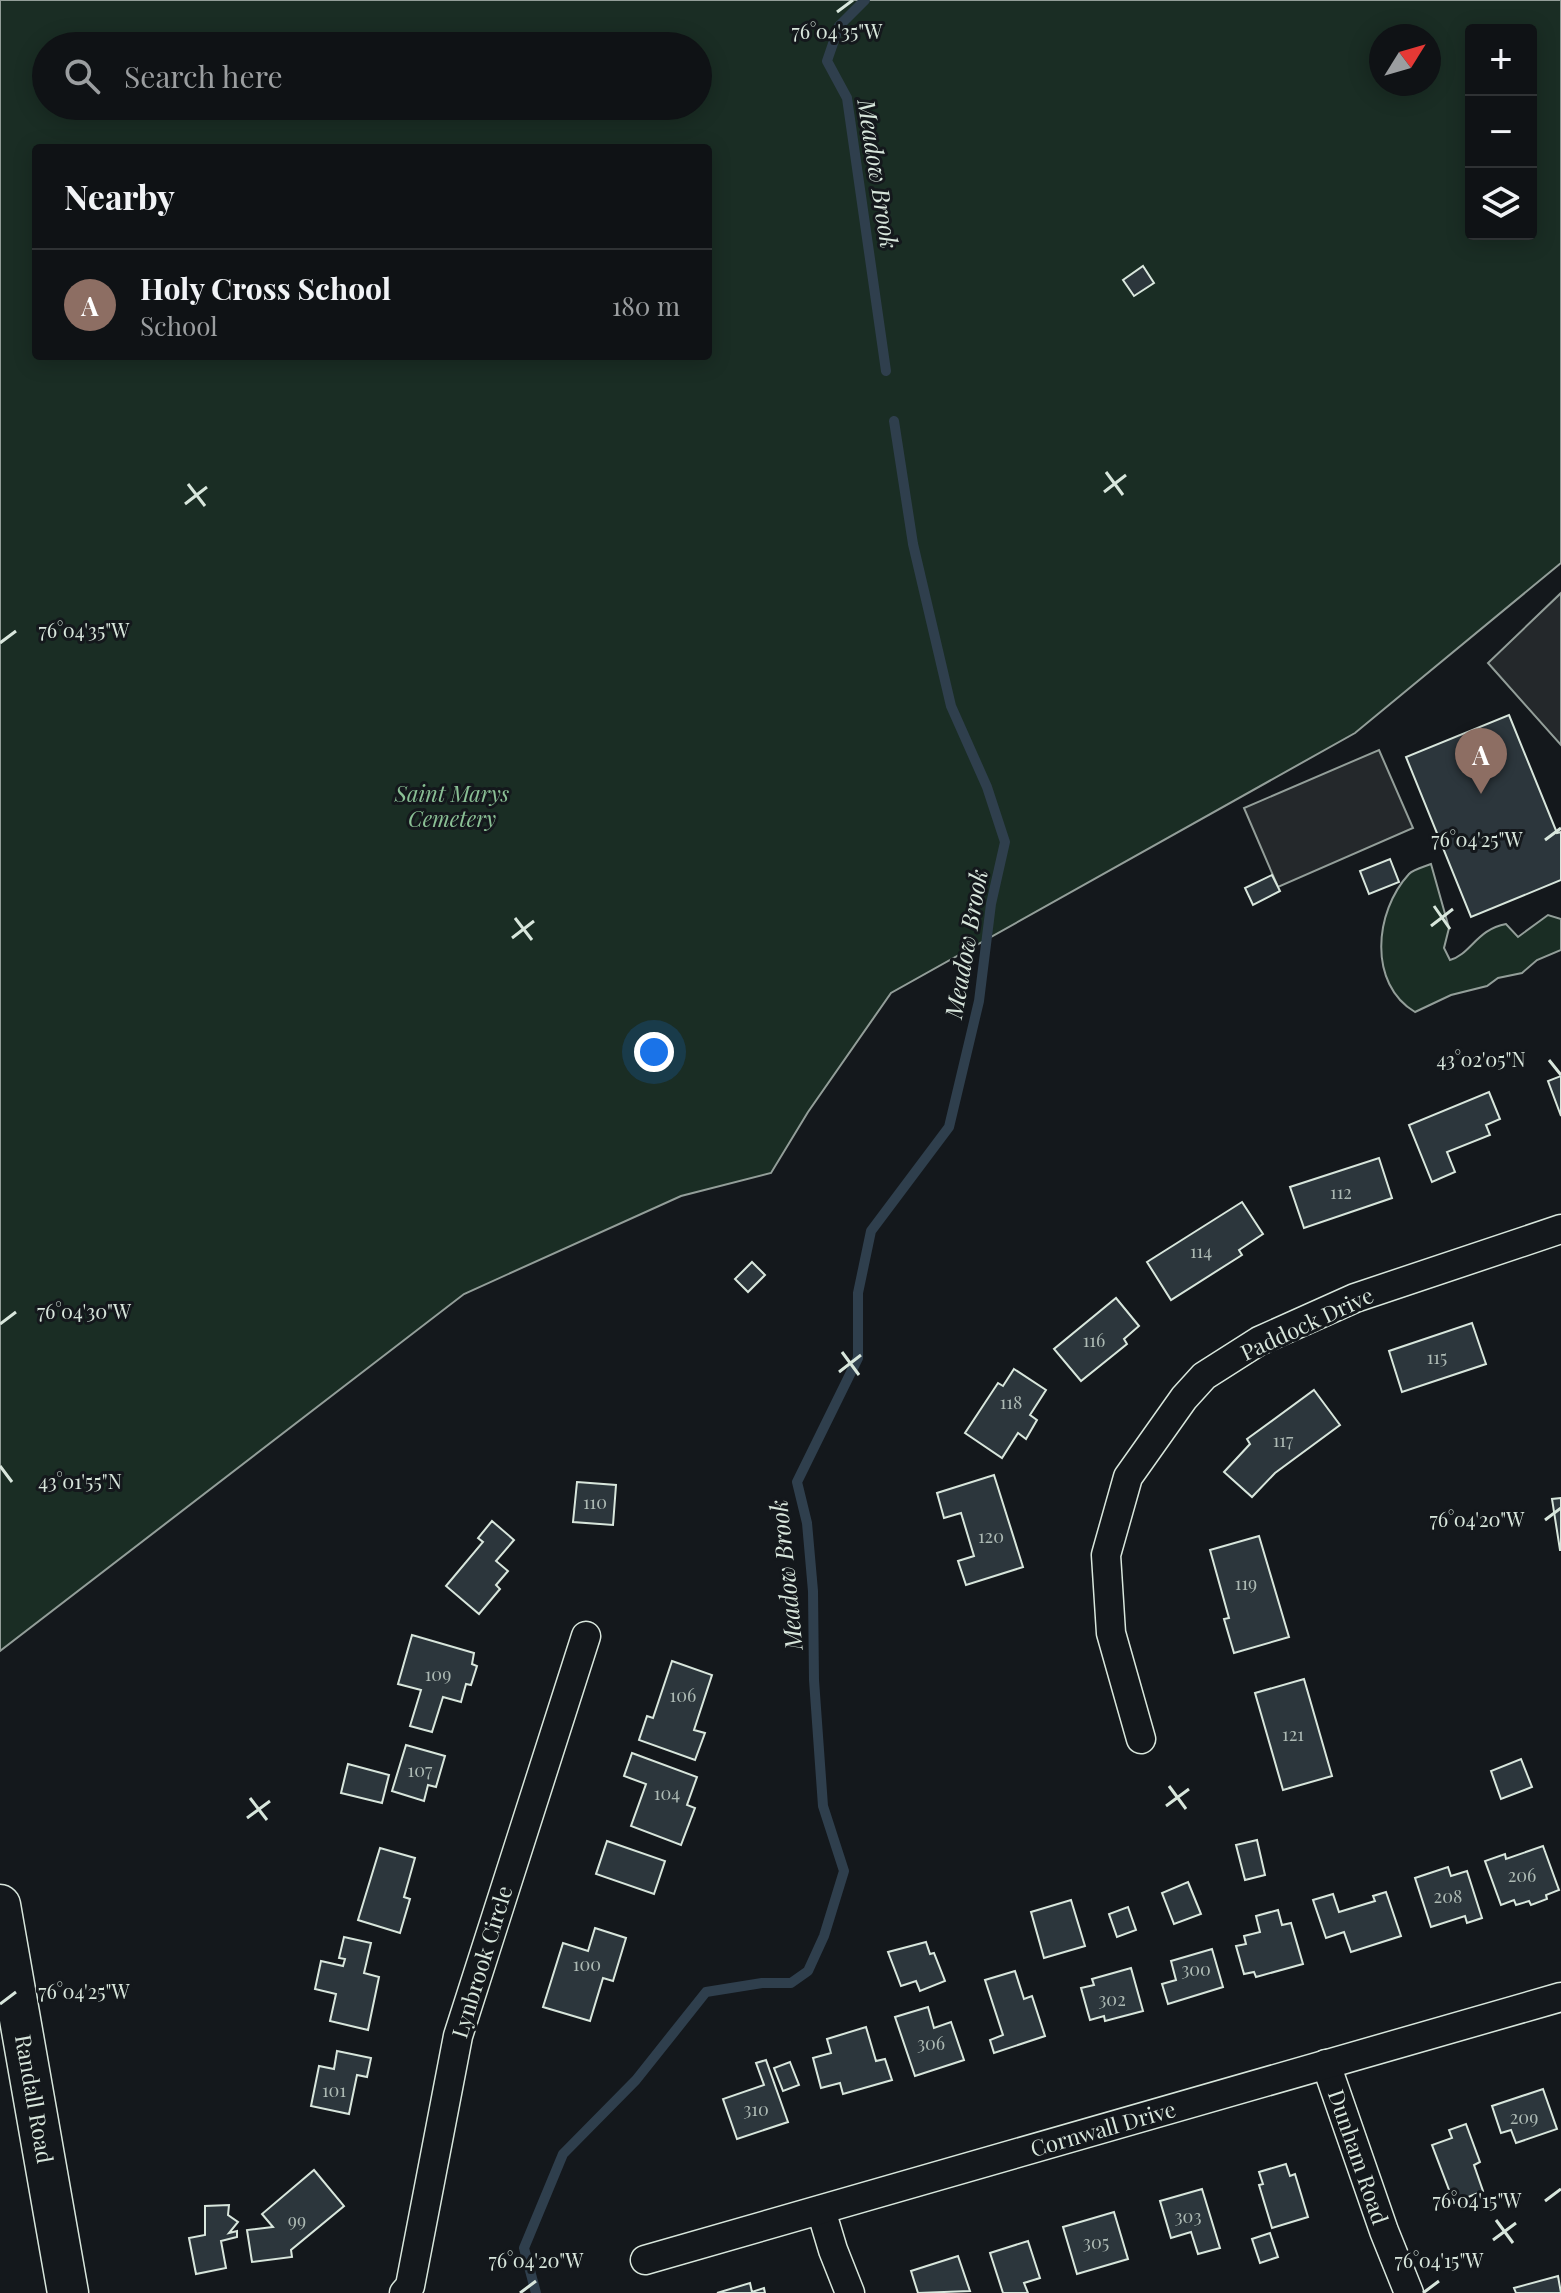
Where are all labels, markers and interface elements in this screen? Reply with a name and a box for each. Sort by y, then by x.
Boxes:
text: 76°04'35"W [792,17,883,44]
north arrow [1369,24,1441,96]
map controls [1465,24,1537,240]
button: + [1465,24,1537,96]
search box [32,32,712,120]
icon: search [60,54,104,98]
text: Search here [124,56,283,96]
water label: Meadow Brook [851,96,907,251]
button: − [1465,96,1537,168]
button: layers [1465,168,1537,240]
text: Nearby [64,173,175,219]
text: Holy Cross School [140,268,391,308]
text: A [81,288,99,323]
text: 180 m [612,288,680,323]
text: School [140,308,218,343]
text: 76°04'35"W [39,616,130,643]
pin: A [1455,728,1507,794]
park label: Saint Marys Cemetery [394,778,510,833]
text: 76°04'25"W [1431,825,1524,852]
water label: Meadow Brook [936,867,994,1022]
your location [634,1032,674,1072]
text: 43°02'05"N [1436,1045,1526,1072]
house number: 112 [1330,1180,1352,1204]
house number: 114 [1190,1239,1212,1263]
street label: Paddock Drive [1235,1279,1378,1367]
text: 76°04'30"W [37,1297,132,1324]
house number: 116 [1083,1328,1105,1352]
house number: 115 [1427,1345,1447,1369]
house number: 118 [1000,1390,1022,1414]
house number: 117 [1273,1428,1294,1452]
text: 43°01'55"N [38,1467,122,1494]
house number: 110 [583,1490,607,1514]
water label: Meadow Brook [761,1498,809,1653]
text: 76°04'20"W [1430,1505,1525,1532]
house number: 120 [978,1524,1004,1548]
house number: 119 [1235,1571,1257,1595]
house number: 109 [425,1662,451,1686]
house number: 106 [670,1683,696,1707]
house number: 121 [1282,1722,1304,1746]
house number: 107 [408,1758,433,1782]
house number: 104 [654,1781,680,1805]
house number: 206 [1508,1863,1536,1887]
street label: Lynbrook Circle [444,1882,518,2041]
house number: 208 [1434,1884,1462,1908]
house number: 100 [573,1952,601,1976]
house number: 300 [1181,1957,1211,1981]
text: 76°04'25"W [38,1977,131,2004]
house number: 302 [1098,1987,1126,2011]
house number: 306 [917,2031,945,2055]
street label: Randall Road [9,2032,61,2166]
house number: 101 [322,2078,346,2102]
street label: Dunham Road [1322,2085,1396,2228]
street label: Cornwall Drive [1027,2093,1179,2163]
house number: 310 [743,2097,769,2121]
house number: 209 [1510,2105,1538,2129]
text: 76°04'15"W [1433,2186,1522,2213]
house number: 303 [1174,2204,1202,2228]
house number: 99 [288,2208,306,2232]
house number: 305 [1083,2230,1109,2254]
text: 76°04'20"W [489,2246,584,2273]
text: 76°04'15"W [1395,2246,1484,2273]

